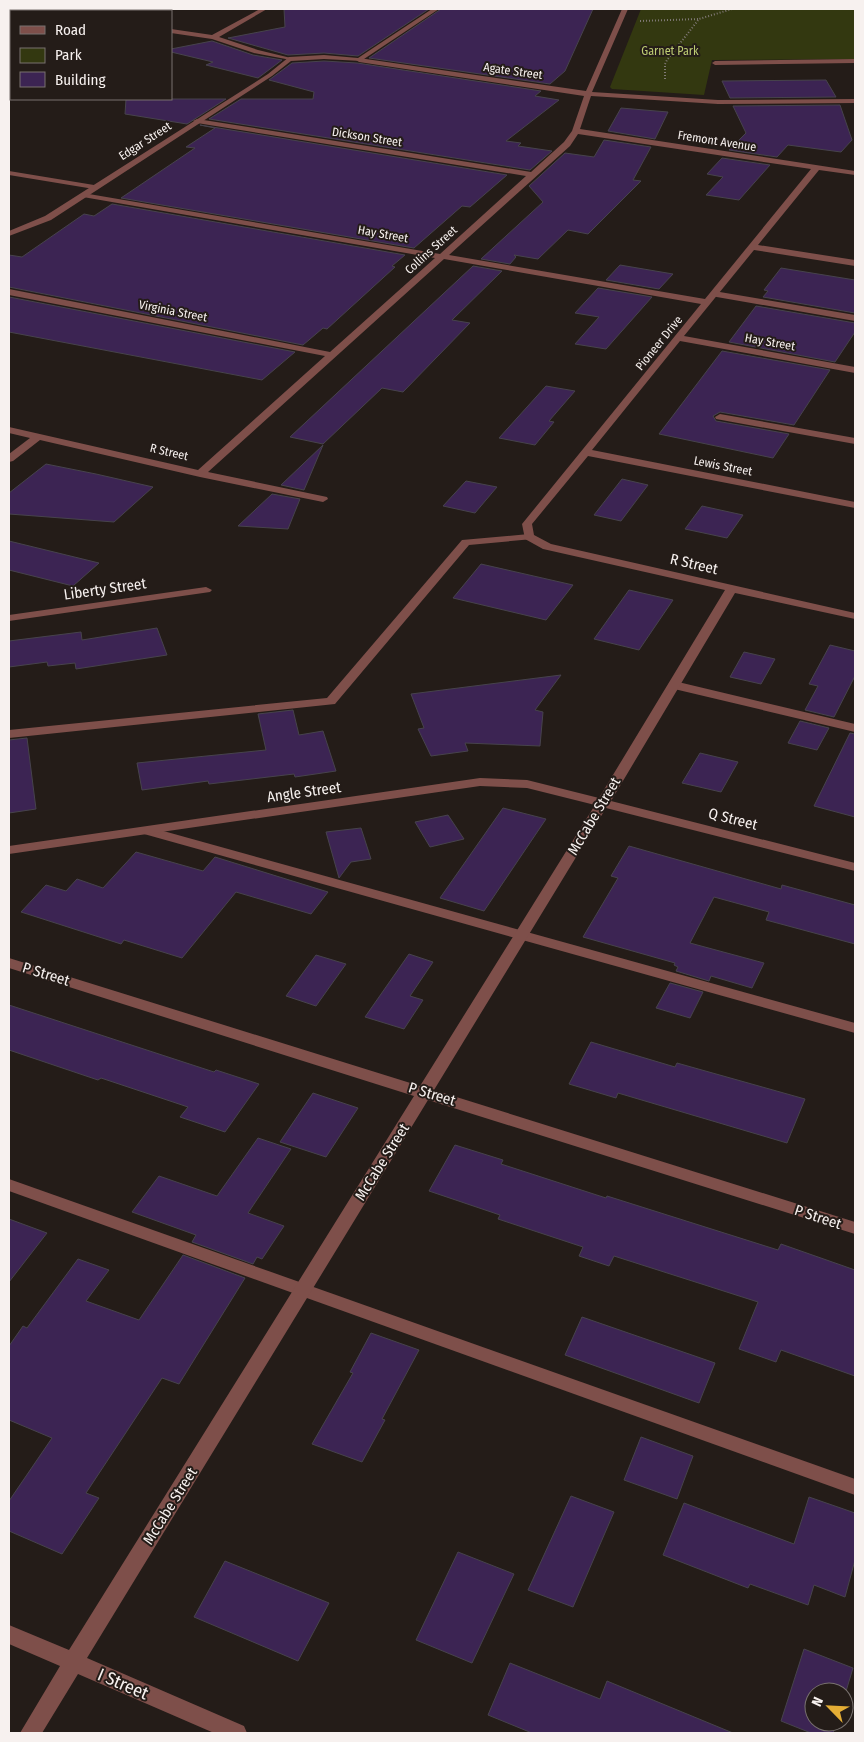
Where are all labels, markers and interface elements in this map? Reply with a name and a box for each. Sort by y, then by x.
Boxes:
legend [10,10,172,100]
text: Road [55,21,86,39]
park label: Garnet Park [641,44,699,58]
text: Park [55,46,82,64]
street label: Agate Street [483,60,544,82]
text: Building [55,71,106,89]
street label: Edgar Street [116,119,174,163]
street label: Dickson Street [331,125,403,149]
street label: Fremont Avenue [677,128,757,154]
street label: Hay Street [357,223,409,245]
street label: Collins Street [402,223,460,277]
street label: Virginia Street [138,298,208,325]
street label: Pioneer Drive [633,313,685,373]
street label: Hay Street [744,331,796,353]
street label: R Street [148,441,190,463]
street label: Lewis Street [693,453,754,479]
street label: R Street [668,550,720,578]
street label: Liberty Street [63,574,147,604]
street label: McCabe Street [564,774,624,858]
street label: Angle Street [266,778,342,806]
street label: Q Street [707,804,759,834]
street label: P Street [20,958,72,990]
street label: P Street [406,1078,458,1110]
street label: McCabe Street [351,1120,413,1204]
street label: P Street [792,1201,844,1233]
street label: McCabe Street [139,1464,201,1548]
street label: I Street [94,1663,152,1705]
north arrow [804,1682,854,1732]
text: N [808,1695,827,1709]

